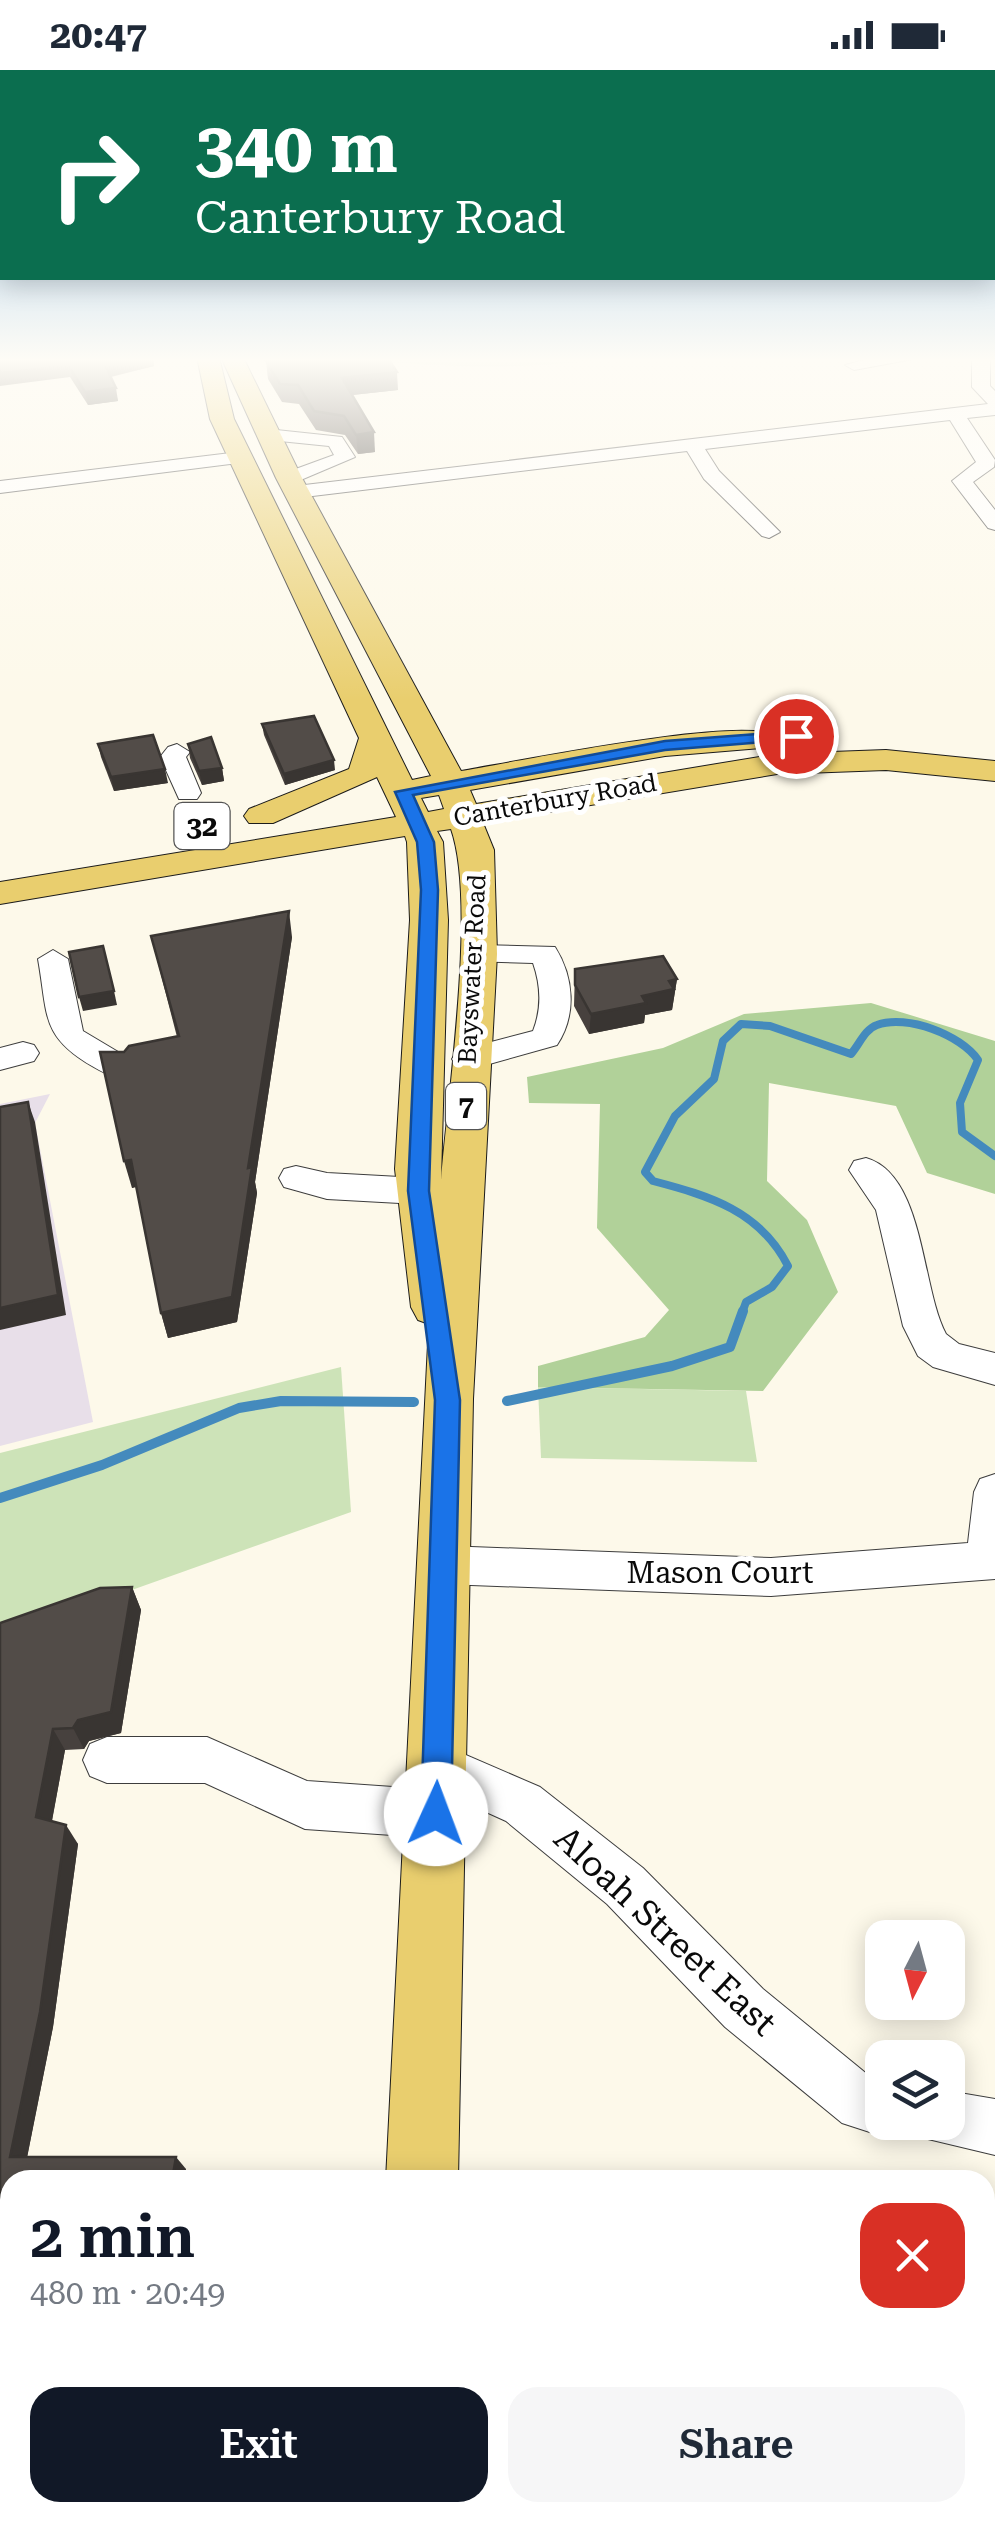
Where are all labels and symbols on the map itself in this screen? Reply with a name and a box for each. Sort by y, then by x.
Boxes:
pin [754,694,839,779]
street label: Canterbury Road [451,768,659,832]
road number: 32 [174,803,230,849]
street label: Bayswater Road [453,873,491,1065]
road number: 7 [446,1083,486,1129]
street label: Mason Court [627,1555,813,1590]
position arrow [384,1762,488,1866]
street label: Aloah Street East [546,1818,784,2044]
north arrow [865,1920,965,2020]

